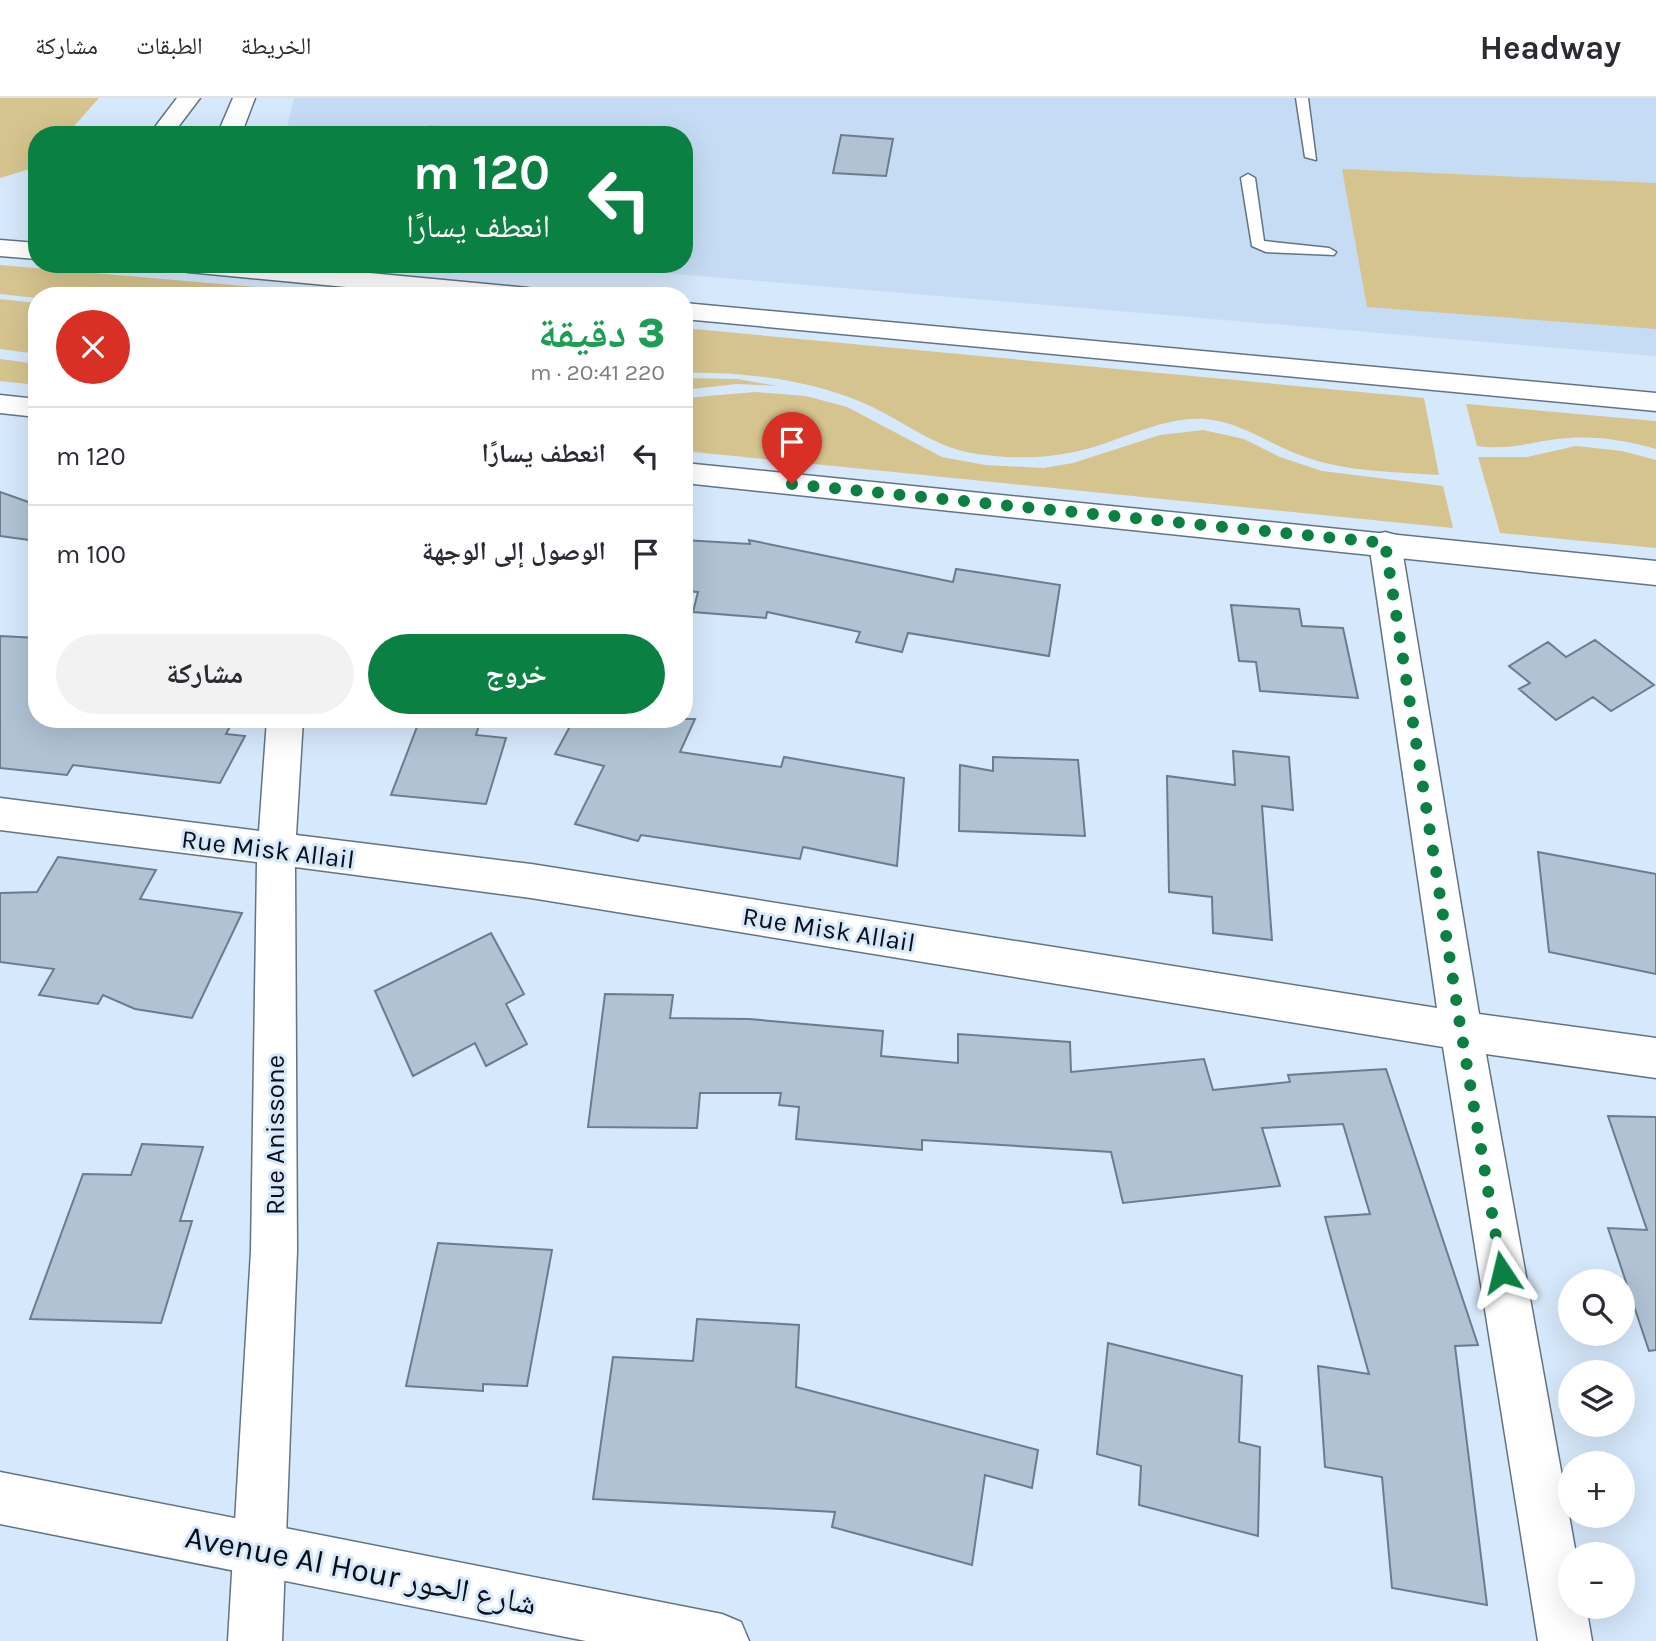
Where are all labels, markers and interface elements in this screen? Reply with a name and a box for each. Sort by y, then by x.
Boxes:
text: Headway [1480,29,1621,67]
text: مشاركة [35,32,98,60]
text: الطبقات [136,32,203,60]
text: الخريطة [241,32,311,60]
text: 120 m [413,144,550,201]
icon: left [574,154,665,245]
text: انعطف يسارًا [406,208,550,245]
text: 3 دقيقة [538,308,665,358]
button: close [56,310,130,384]
text: 220 m · 20:41 [530,359,665,386]
pin [762,412,822,484]
icon: arrive [773,423,811,461]
icon: left [627,437,665,475]
text: انعطف يسارًا [482,438,606,469]
text: 120 m [56,441,126,472]
icon: arrive [627,535,665,573]
text: الوصول إلى الوجهة [422,536,606,567]
text: 100 m [56,539,126,570]
button: مشاركة [56,634,354,714]
button: خروج [368,634,665,714]
street label: Rue Misk Allail [180,823,356,876]
street label: Rue Misk Allail [740,901,917,958]
street label: Rue Anissone [260,1055,291,1215]
position arrow [1465,1235,1539,1309]
map controls [1558,1269,1635,1619]
button: search [1558,1269,1635,1346]
button: layers [1558,1360,1635,1437]
button: + [1558,1451,1635,1528]
street label: Avenue Al Hour شارع الحور [182,1518,540,1624]
button: − [1558,1542,1635,1619]

